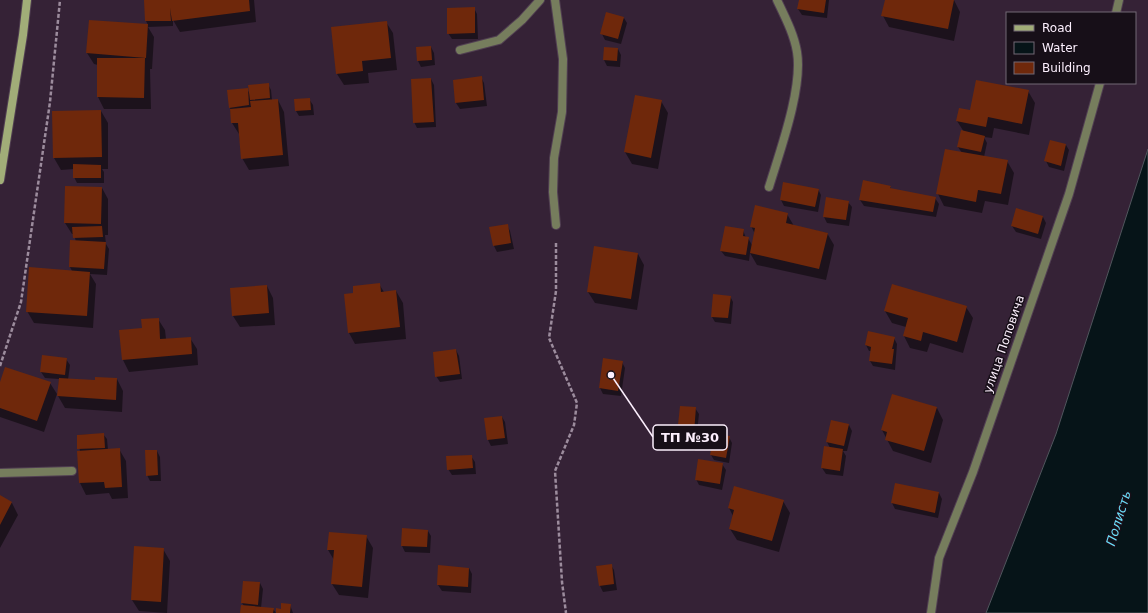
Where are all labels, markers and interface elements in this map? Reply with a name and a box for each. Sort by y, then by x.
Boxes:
legend [1006,12,1136,84]
text: Road [1042,21,1072,35]
text: Water [1042,41,1078,55]
text: Building [1042,61,1091,75]
street label: улица Поповича [981,293,1027,395]
callout: ТП №30 [653,425,727,450]
text: ТП №30 [661,430,719,445]
water label: Полисть [1103,489,1134,548]

